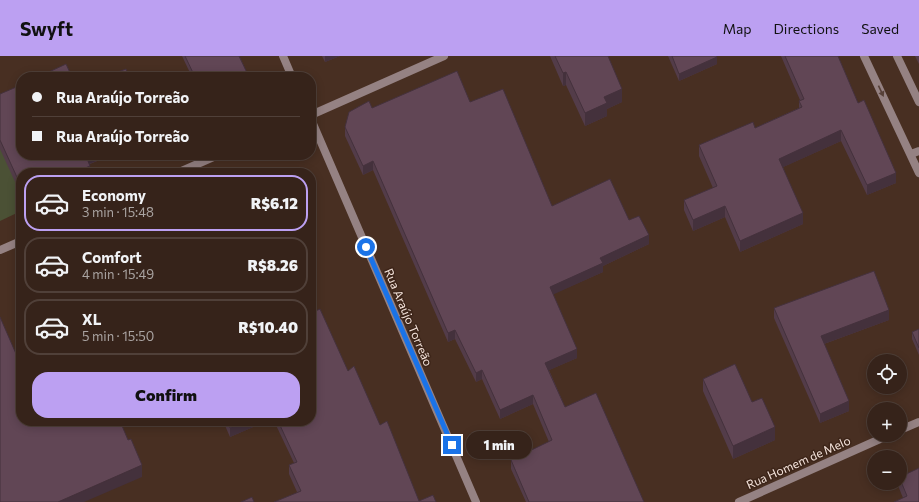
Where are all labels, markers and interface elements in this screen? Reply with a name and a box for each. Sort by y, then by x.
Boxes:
text: Swyft [20,17,73,40]
text: Map [723,20,752,37]
text: Directions [774,20,839,37]
text: Saved [861,20,899,37]
one-way arrow [878,86,884,97]
text: Rua Araújo Torreão [56,88,189,106]
text: Rua Araújo Torreão [56,127,189,145]
icon: car [34,185,70,221]
text: Economy [82,186,146,204]
text: R$6.12 [251,194,298,212]
text: 3 min · 15:48 [82,204,154,220]
route start [357,238,375,256]
icon: car [34,247,70,283]
text: Comfort [82,248,142,266]
text: R$8.26 [247,256,298,274]
text: 4 min · 15:49 [82,266,154,282]
street label: Rua Araújo Torreão [382,266,436,368]
icon: car [34,309,70,345]
text: XL [82,310,101,328]
text: R$10.40 [238,318,298,336]
text: 5 min · 15:50 [82,328,154,344]
map controls [867,354,907,490]
button: locate [867,354,907,394]
button: Confirm [32,372,300,418]
button: + [867,402,907,442]
callout: 1 min [466,431,532,459]
street label: Rua Homem de Melo [744,433,852,491]
route end [443,436,461,454]
text: 1 min [483,437,515,453]
button: − [867,450,907,490]

